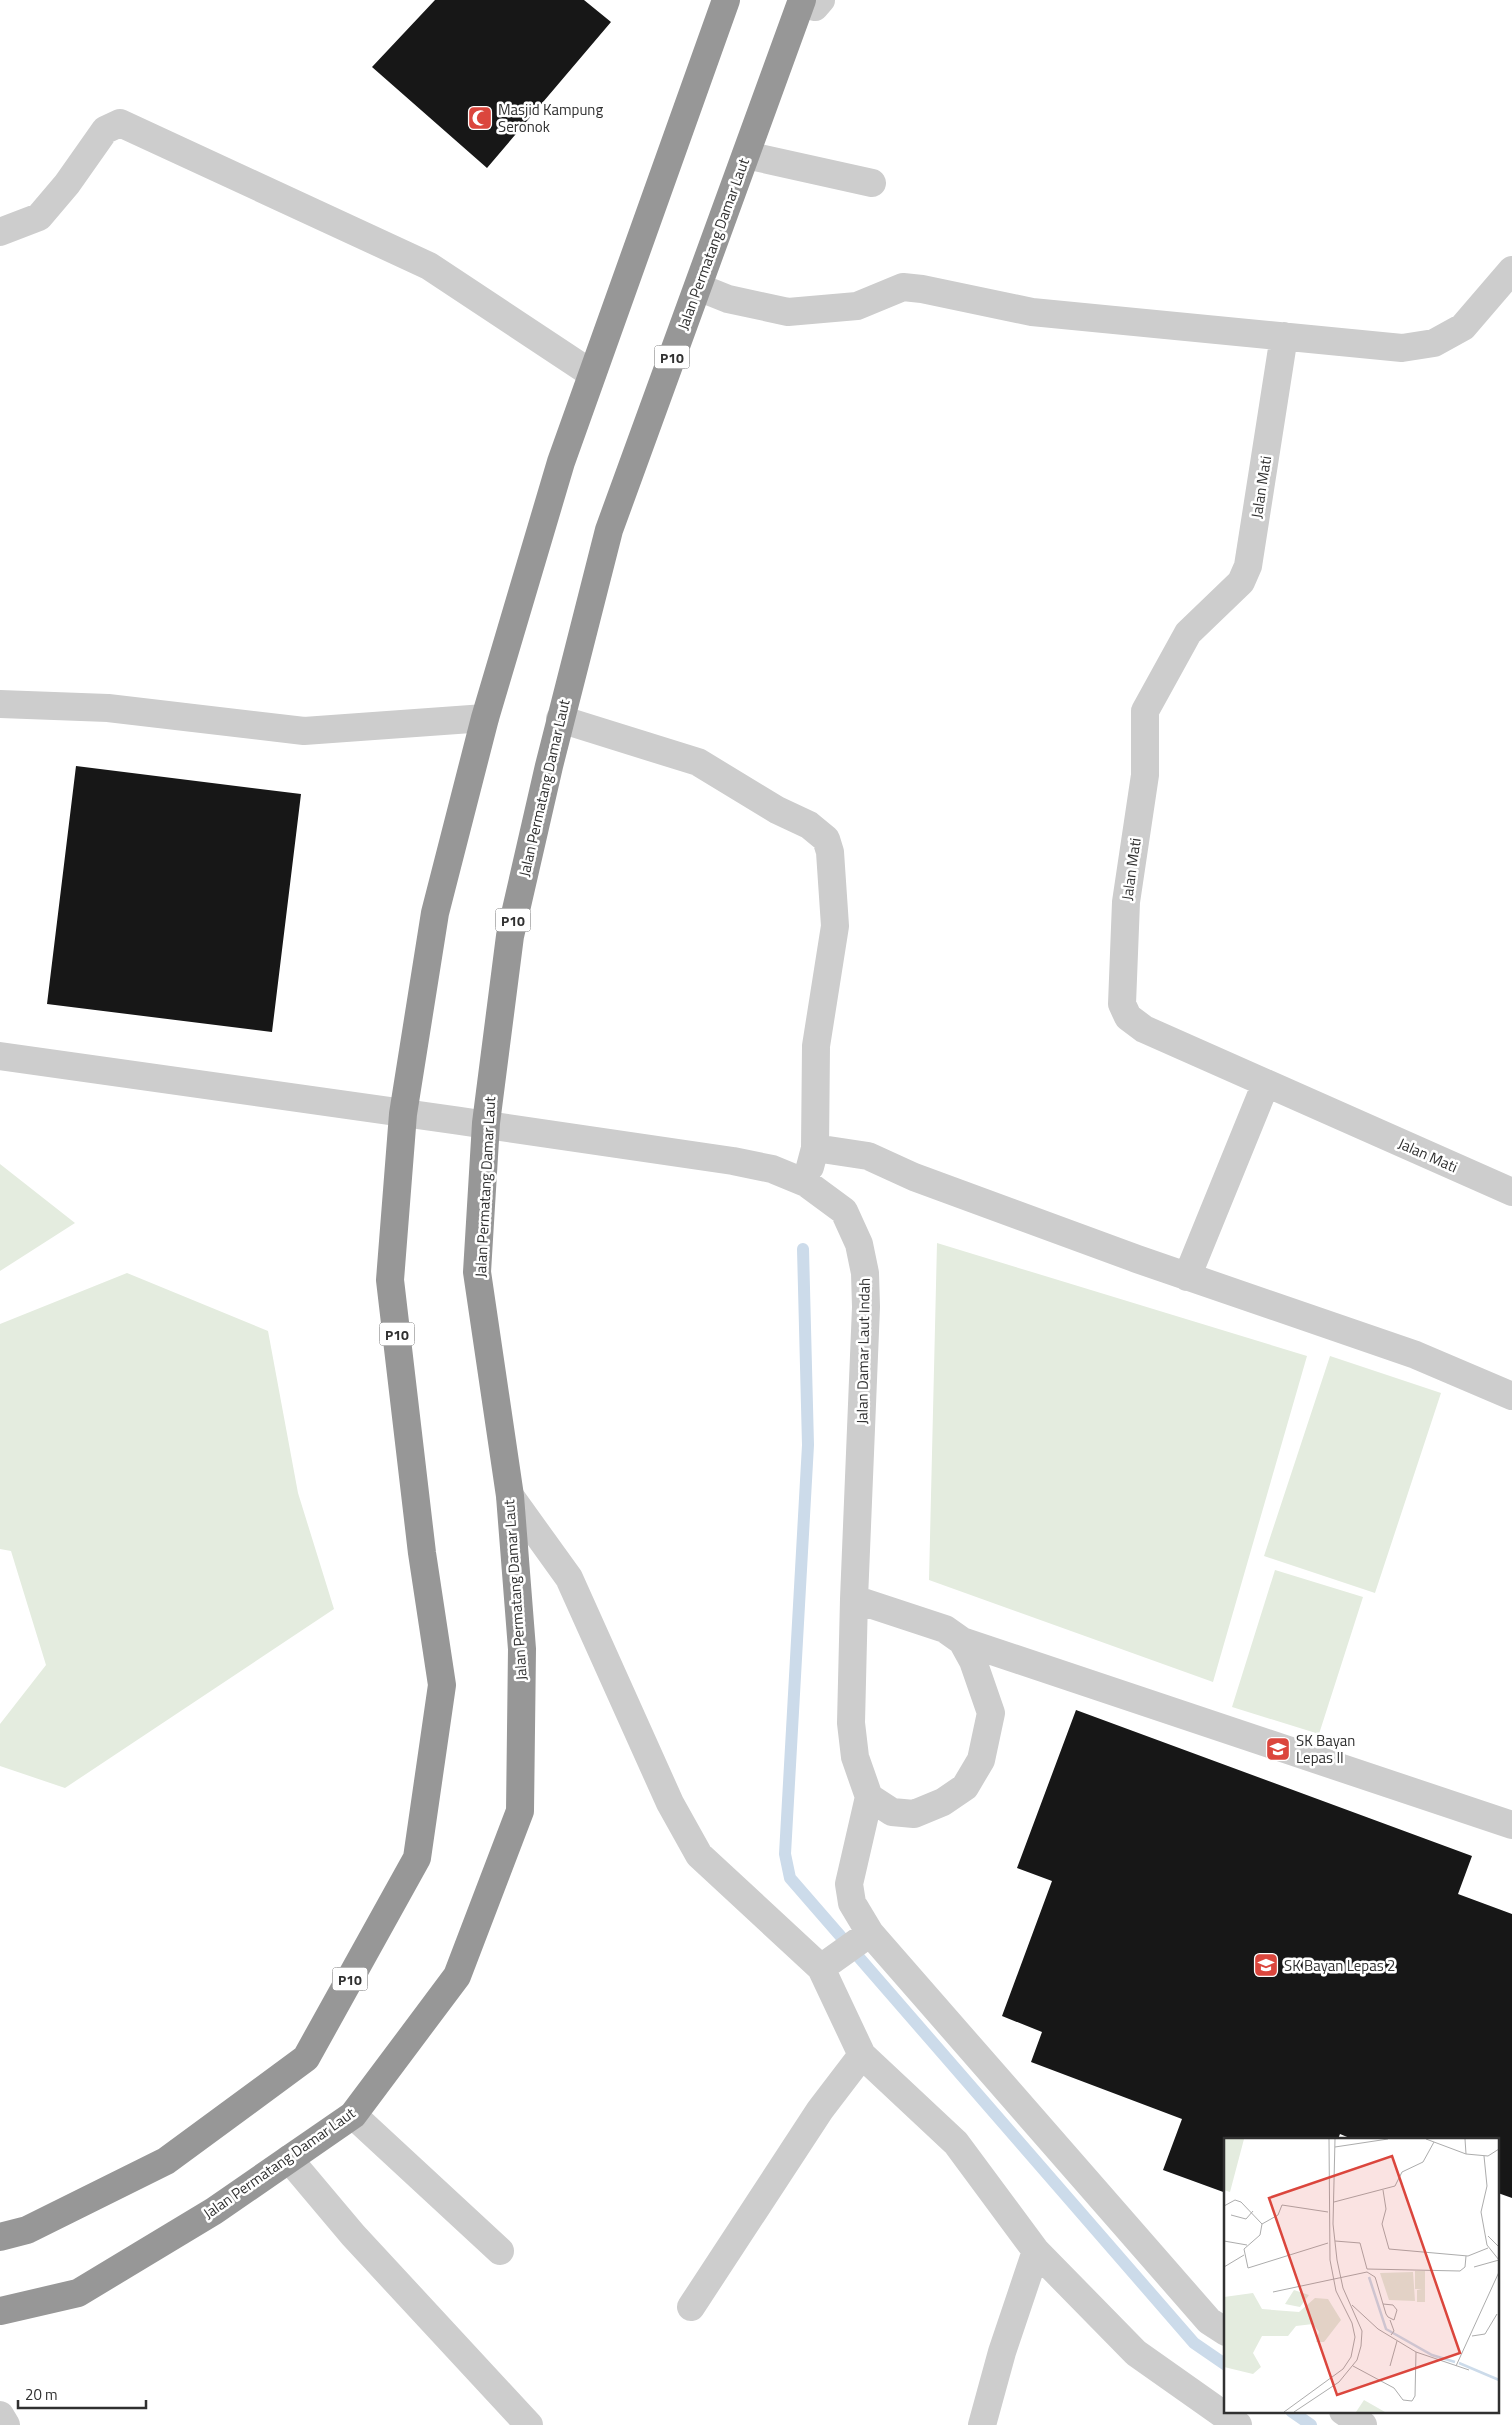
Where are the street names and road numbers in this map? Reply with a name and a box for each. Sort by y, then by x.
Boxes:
street label: Jalan Permatang Damar Laut [671,154,755,333]
road number: P10 [654,346,690,368]
street label: Jalan Mati [1245,454,1277,520]
street label: Jalan Permatang Damar Laut [512,696,576,879]
street label: Jalan Mati [1115,836,1147,902]
road number: P10 [496,908,530,932]
street label: Jalan Permatang Damar Laut [469,1095,501,1278]
street label: Jalan Mati [1395,1132,1461,1178]
street label: Jalan Damar Laut Indah [850,1278,876,1424]
road number: P10 [380,1322,414,1346]
street label: Jalan Permatang Damar Laut [497,1498,533,1681]
road number: P10 [332,1968,368,1990]
street label: Jalan Permatang Damar Laut [198,2101,360,2224]

